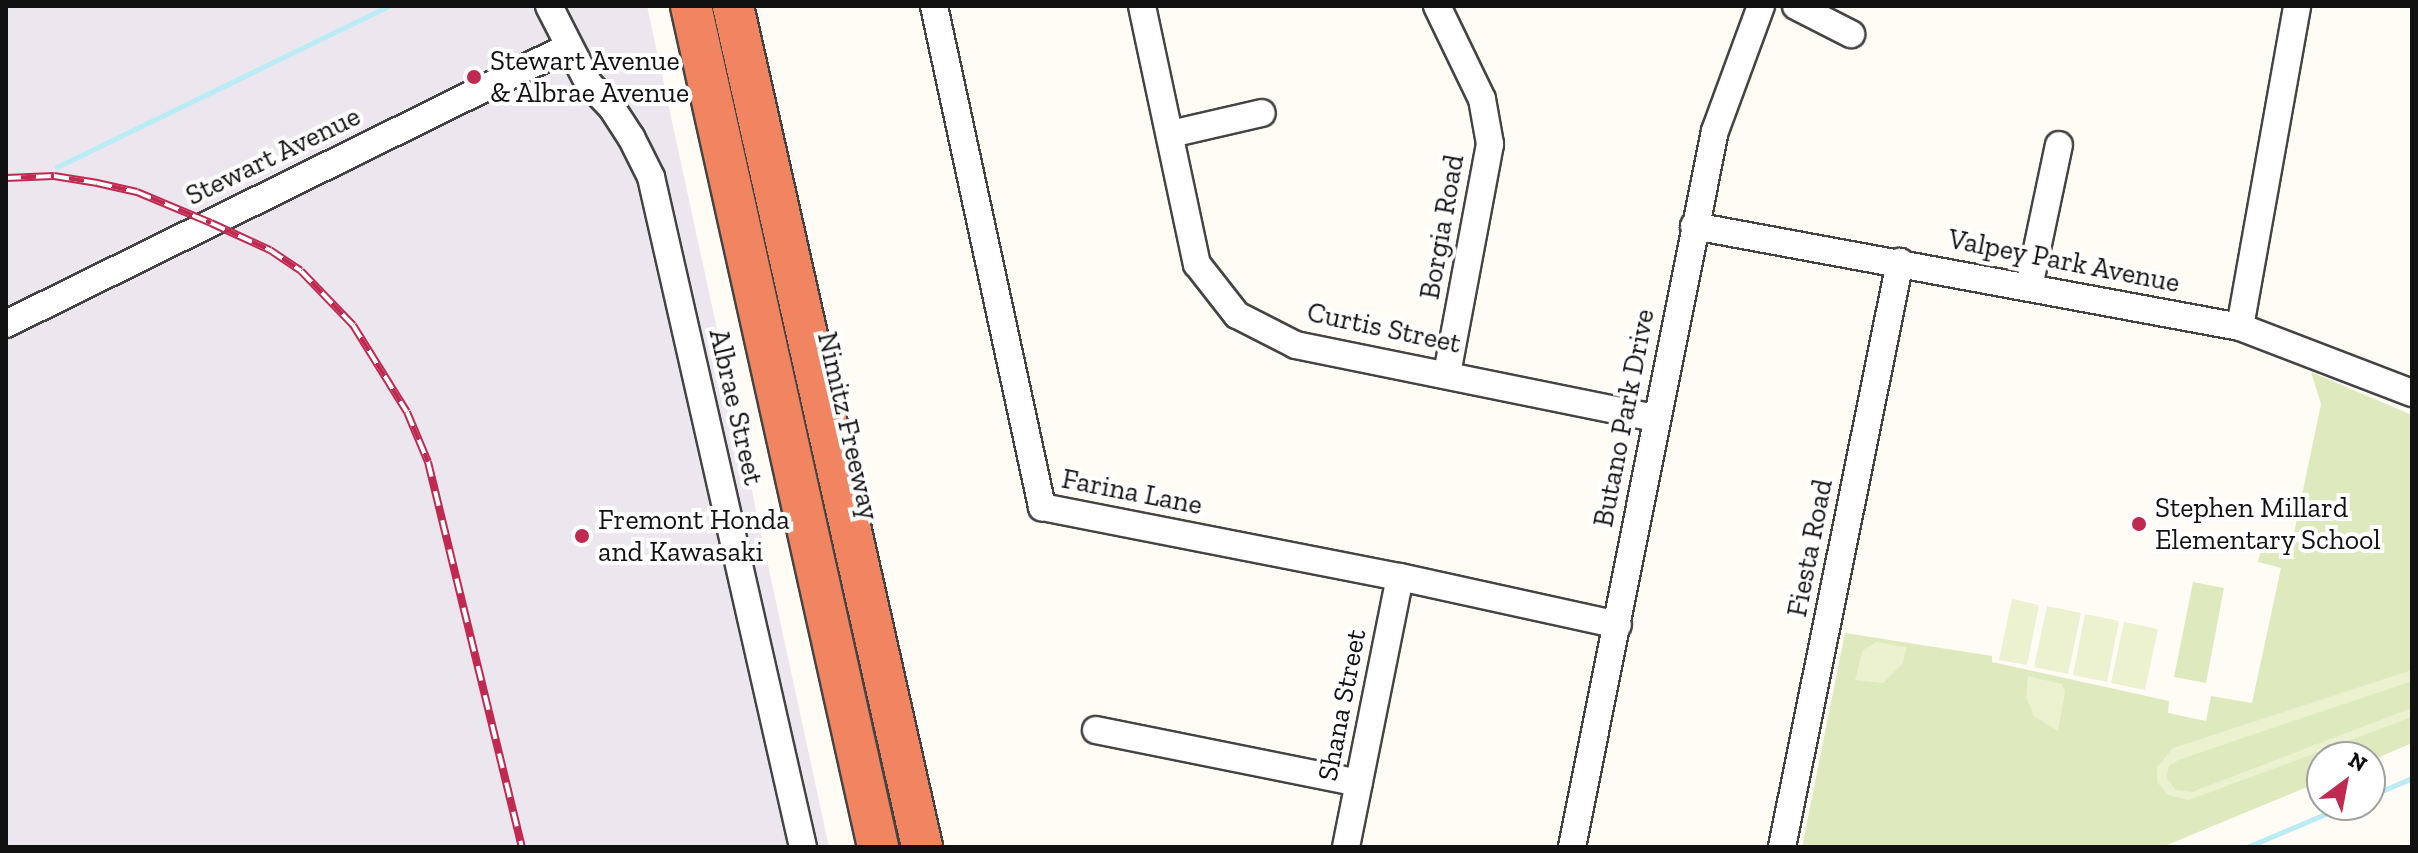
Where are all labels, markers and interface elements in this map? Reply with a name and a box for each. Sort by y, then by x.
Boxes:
place label: Stewart Avenue & Albrae Avenue [490,44,691,110]
marker: Stewart Avenue & Albrae Avenue [465,68,483,86]
street label: Stewart Avenue [180,99,366,213]
street label: Borgia Road [1413,152,1471,302]
street label: Valpey Park Avenue [1945,222,2183,300]
street label: Curtis Street [1304,295,1464,361]
street label: Butano Park Drive [1586,306,1662,530]
street label: Albrae Street [702,326,770,488]
street label: Nimitz Freeway [810,329,886,523]
street label: Farina Lane [1059,462,1205,522]
street label: Fiesta Road [1780,476,1840,620]
place label: Stephen Millard Elementary School [2155,491,2381,557]
place label: Fremont Honda and Kawasaki [598,503,790,569]
marker: Stephen Millard Elementary School [2130,515,2148,533]
marker: Fremont Honda and Kawasaki [573,527,591,545]
street label: Shana Street [1311,626,1373,784]
north arrow [2306,741,2386,821]
text: N [2344,746,2372,778]

